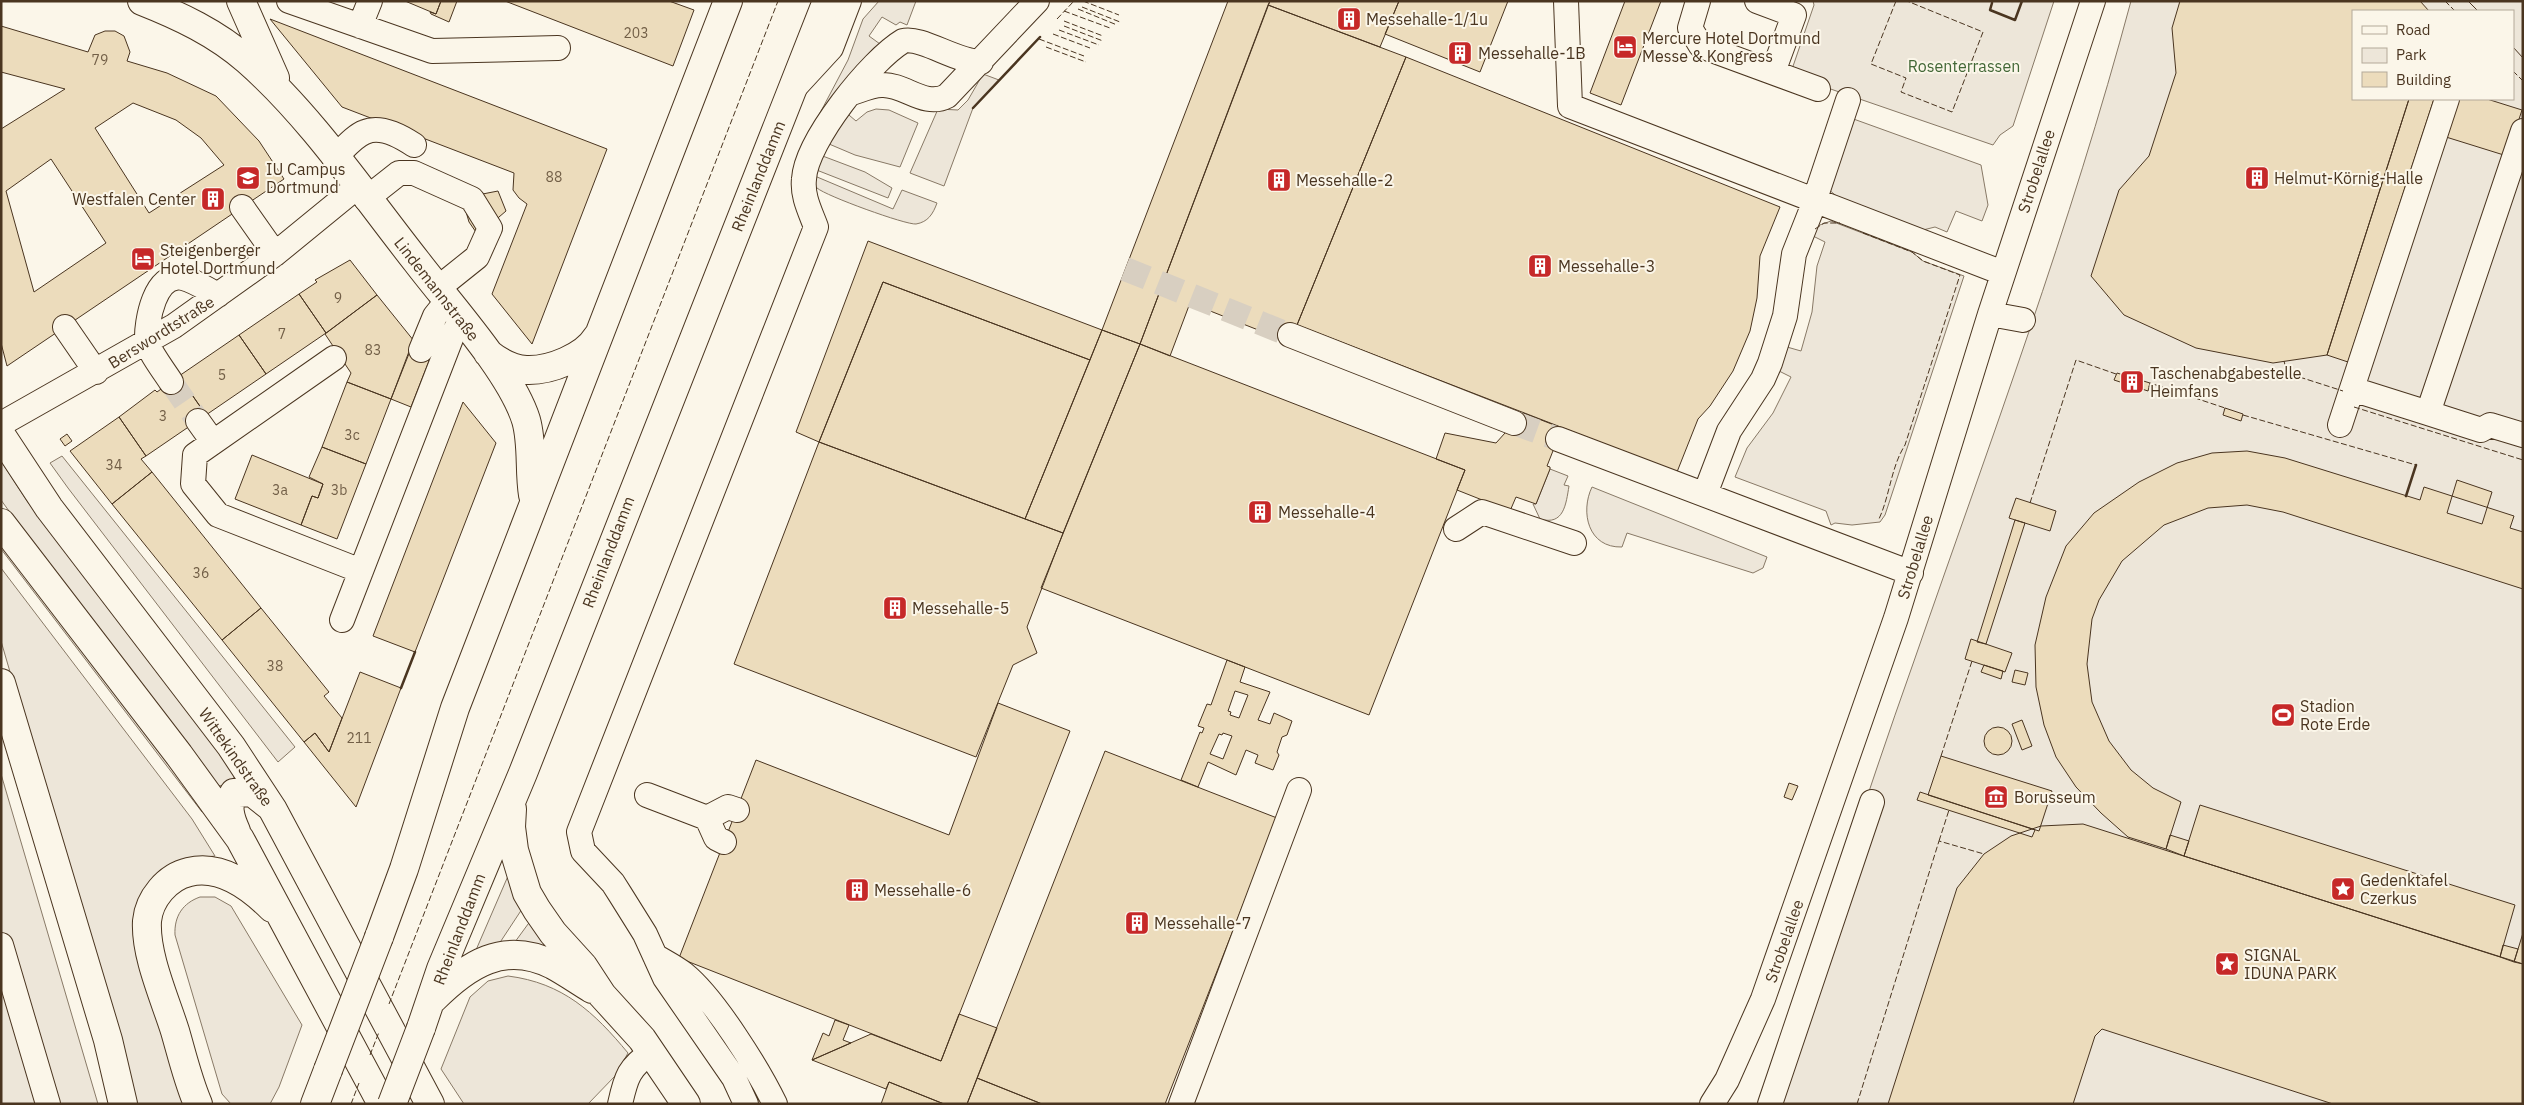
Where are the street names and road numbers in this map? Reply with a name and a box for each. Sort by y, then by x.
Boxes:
street label: Rheinlanddamm [727,117,789,235]
street label: Strobelallee [2013,126,2059,215]
street label: Lindemannstraße [390,233,484,345]
street label: Berswordtstraße [104,291,218,373]
street label: Rheinlanddamm [577,493,639,611]
street label: Strobelallee [1893,512,1937,601]
street label: Wittekindstraße [195,704,277,810]
street label: Rheinlanddamm [428,870,490,988]
street label: Strobelallee [1760,897,1808,985]

